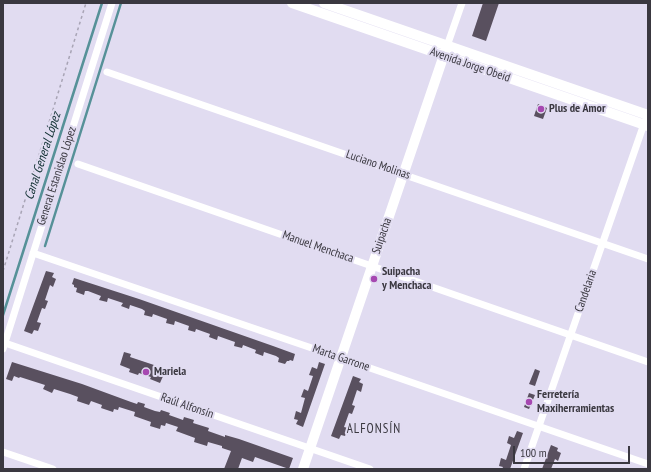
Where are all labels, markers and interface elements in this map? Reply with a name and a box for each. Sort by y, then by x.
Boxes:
street label: Avenida Jorge Obeid [428,45,512,85]
place label: Plus de Amor [549,102,605,116]
marker: Plus de Amor [536,104,546,114]
water label: Canal General López [22,110,64,202]
street label: General Estanislao López [34,125,80,227]
street label: Luciano Molinas [344,147,412,183]
street label: Suipacha [369,216,395,256]
street label: Manuel Menchaca [280,228,356,266]
place label: Suipacha y Menchaca [382,265,431,293]
street label: Candelaria [572,268,600,314]
marker: Suipacha y Menchaca [369,274,379,284]
street label: Marta Garrone [311,342,371,374]
place label: Mariela [154,365,186,379]
marker: Mariela [141,367,151,377]
place label: Ferretería Maxiherramientas [537,388,614,416]
street label: Raúl Alfonsín [159,390,215,422]
marker: Ferretería Maxiherramientas [524,397,534,407]
district label: ALFONSÍN [347,421,401,437]
scale bar [515,438,632,464]
text: 100 m [520,445,547,460]

